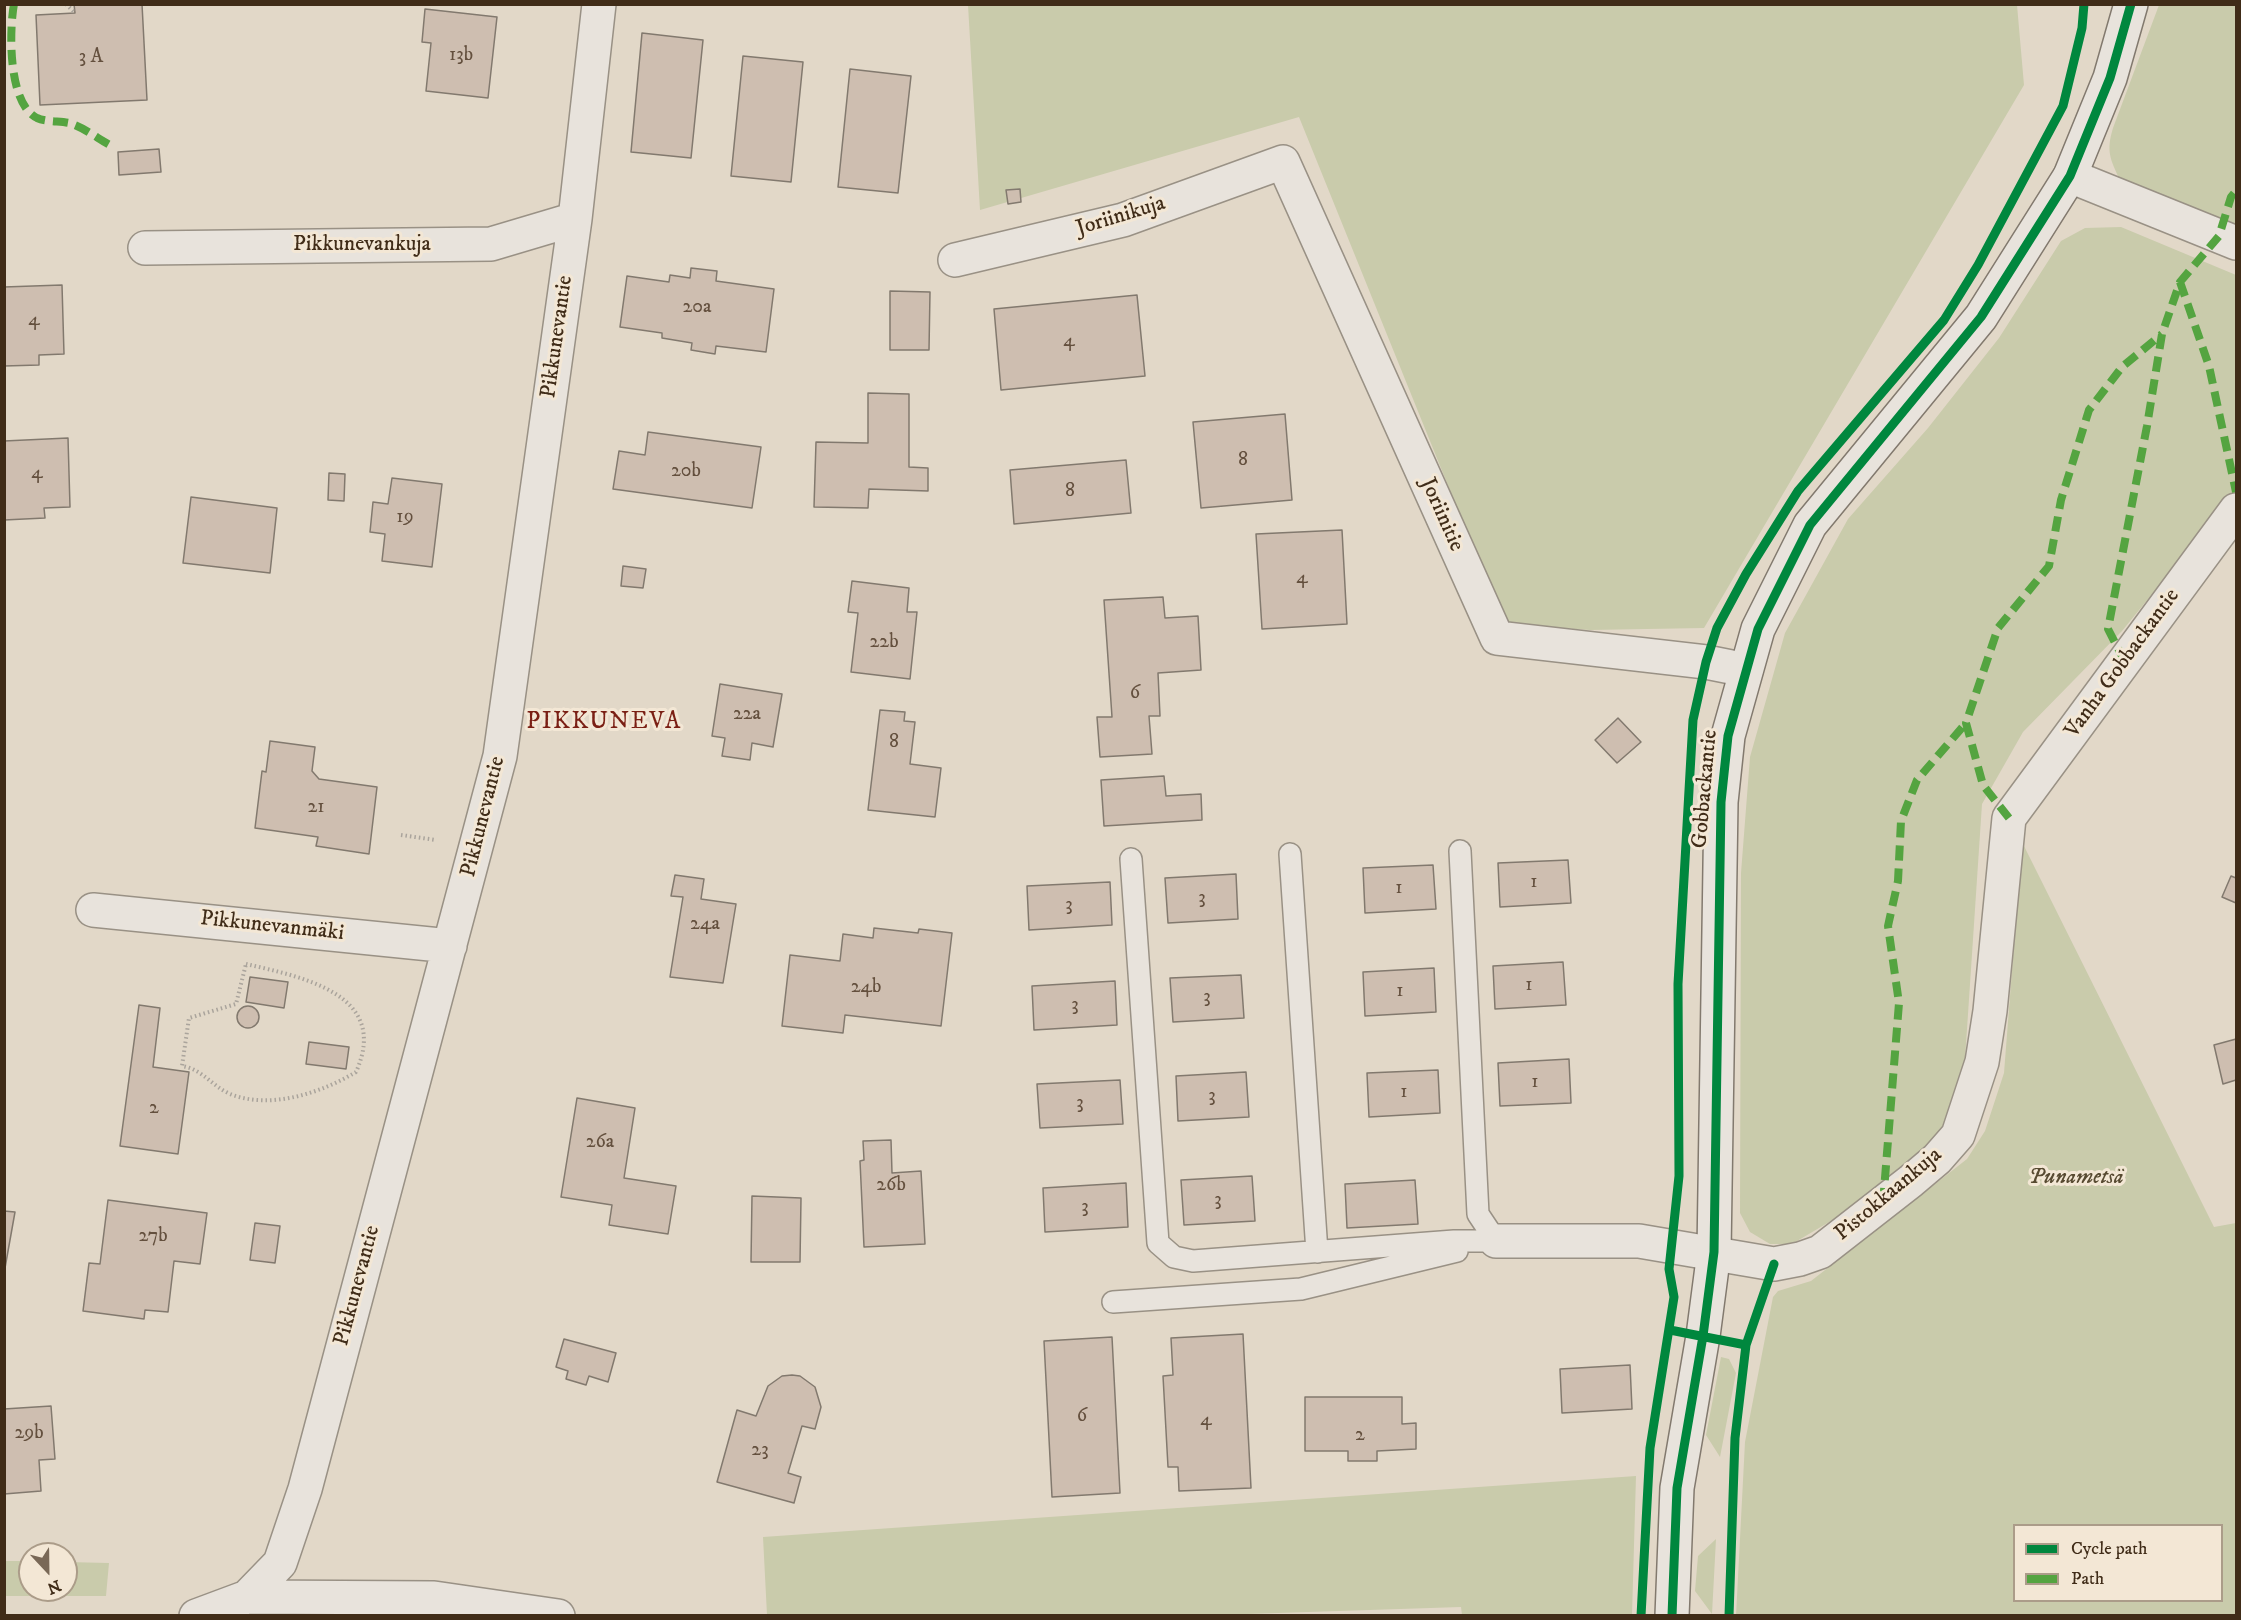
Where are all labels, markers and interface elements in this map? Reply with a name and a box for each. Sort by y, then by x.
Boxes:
house number: 13b [449,44,473,68]
house number: 3 A [79,46,103,70]
street label: Joriinikuja [1073,191,1169,243]
street label: Pikkunevankuja [293,232,431,258]
street label: Pikkunevantie [536,274,580,400]
house number: 20a [682,296,712,320]
house number: 4 [28,309,40,333]
house number: 4 [1063,330,1075,354]
house number: 8 [1238,449,1248,473]
house number: 20b [671,460,701,484]
house number: 4 [31,462,43,486]
street label: Joriinitie [1413,474,1469,556]
house number: 8 [1065,480,1075,504]
house number: 19 [396,506,414,530]
house number: 4 [1296,567,1308,591]
street label: Vanha Gobbackantie [2060,584,2186,744]
house number: 22b [869,631,899,655]
house number: 6 [1130,682,1140,706]
house number: 22a [733,703,761,727]
district label: PIKKUNEVA [526,709,682,737]
street label: Gobbackantie [1688,729,1724,849]
house number: 8 [889,731,899,755]
street label: Pikkunevantie [456,754,512,880]
house number: 21 [307,796,325,820]
house number: 1 [1530,871,1538,895]
house number: 1 [1395,877,1403,901]
house number: 3 [1198,887,1206,911]
house number: 3 [1065,894,1073,918]
street label: Pikkunevanmäki [199,906,345,948]
house number: 24a [690,913,720,937]
house number: 1 [1525,974,1533,998]
house number: 24b [851,976,881,1000]
house number: 1 [1396,980,1404,1004]
house number: 3 [1203,986,1211,1010]
house number: 3 [1071,994,1079,1018]
house number: 1 [1531,1071,1539,1095]
house number: 1 [1400,1081,1408,1105]
house number: 3 [1208,1085,1216,1109]
house number: 3 [1076,1092,1084,1116]
house number: 2 [149,1097,159,1121]
house number: 26a [586,1131,614,1155]
street label: Pistokkaankuja [1830,1143,1948,1247]
park label: Punametsä [2028,1165,2124,1191]
house number: 26b [876,1174,906,1198]
house number: 3 [1214,1189,1222,1213]
house number: 3 [1081,1196,1089,1220]
street label: Pikkunevantie [329,1223,387,1349]
house number: 27b [138,1225,168,1249]
house number: 6 [1077,1405,1087,1429]
house number: 4 [1200,1409,1212,1433]
house number: 29b [14,1422,44,1446]
house number: 2 [1355,1424,1365,1448]
house number: 23 [751,1439,769,1463]
legend [2013,1524,2223,1602]
text: Cycle path [2071,1538,2148,1560]
north arrow [18,1542,78,1602]
text: Path [2071,1568,2104,1590]
text: N [44,1575,64,1599]

